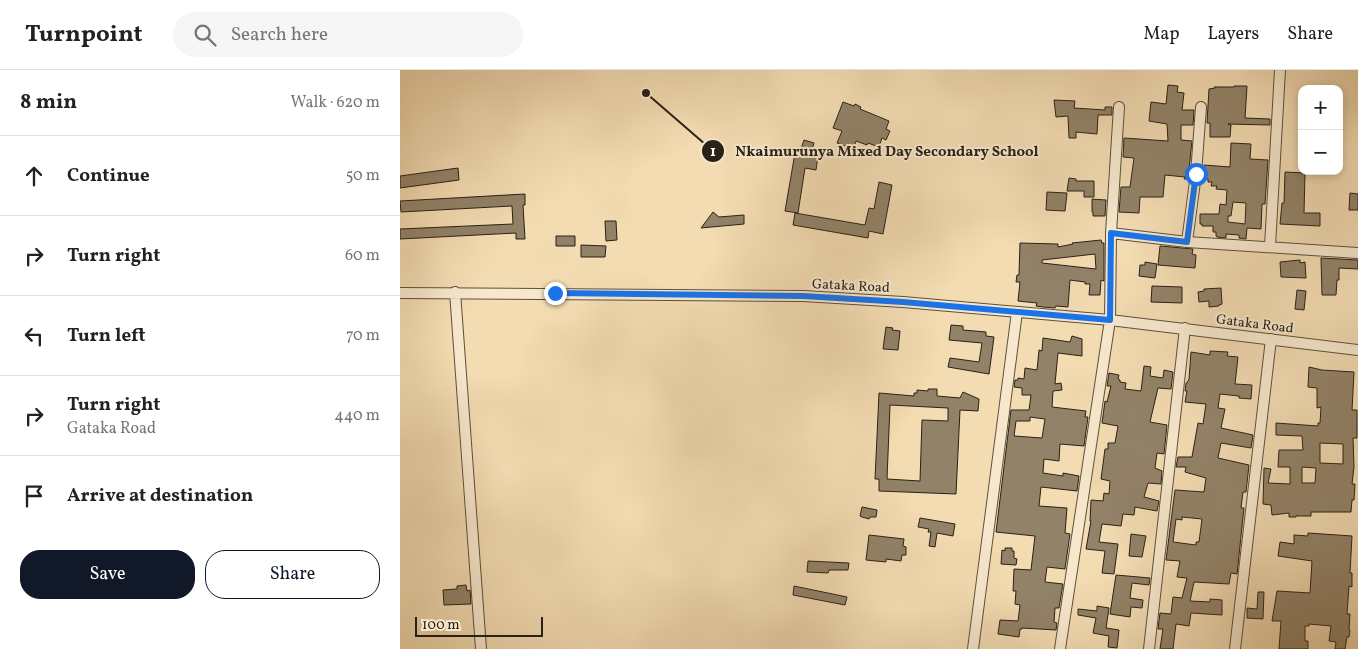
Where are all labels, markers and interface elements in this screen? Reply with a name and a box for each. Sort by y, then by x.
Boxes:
search box [173,12,523,57]
text: Turnpoint [25,18,143,52]
icon: search [191,21,219,49]
text: Search here [231,22,328,48]
text: Map [1143,22,1179,47]
text: Layers [1207,22,1259,47]
text: Share [1287,22,1333,47]
map controls [1298,85,1343,175]
button: + [1298,85,1343,130]
text: 8 min [20,88,77,117]
text: Walk · 620 m [291,92,380,114]
button: − [1298,130,1343,175]
callout: Nkaimurunya Mixed Day Secondary School [700,136,1049,166]
text: 1 [710,142,716,163]
text: Nkaimurunya Mixed Day Secondary School [735,142,1039,163]
icon: ahead [20,162,48,190]
text: Continue [67,163,150,189]
route start [1185,163,1208,186]
text: 50 m [346,165,380,187]
icon: right [20,242,48,270]
text: Turn right [67,243,160,269]
text: 60 m [345,245,380,267]
street label: Gataka Road [812,275,890,298]
route end [544,282,567,305]
street label: Gataka Road [1215,310,1295,339]
icon: left [20,322,48,350]
text: Turn left [67,323,146,349]
text: 70 m [346,325,380,347]
text: Turn right [67,392,160,418]
icon: right [20,402,48,430]
text: 440 m [334,405,380,427]
text: Gataka Road [67,418,156,440]
icon: arrive [20,482,48,510]
text: Arrive at destination [67,483,253,509]
button: Save [20,550,195,599]
button: Share [205,550,380,599]
scale bar [415,614,542,637]
text: 100 m [422,616,460,635]

